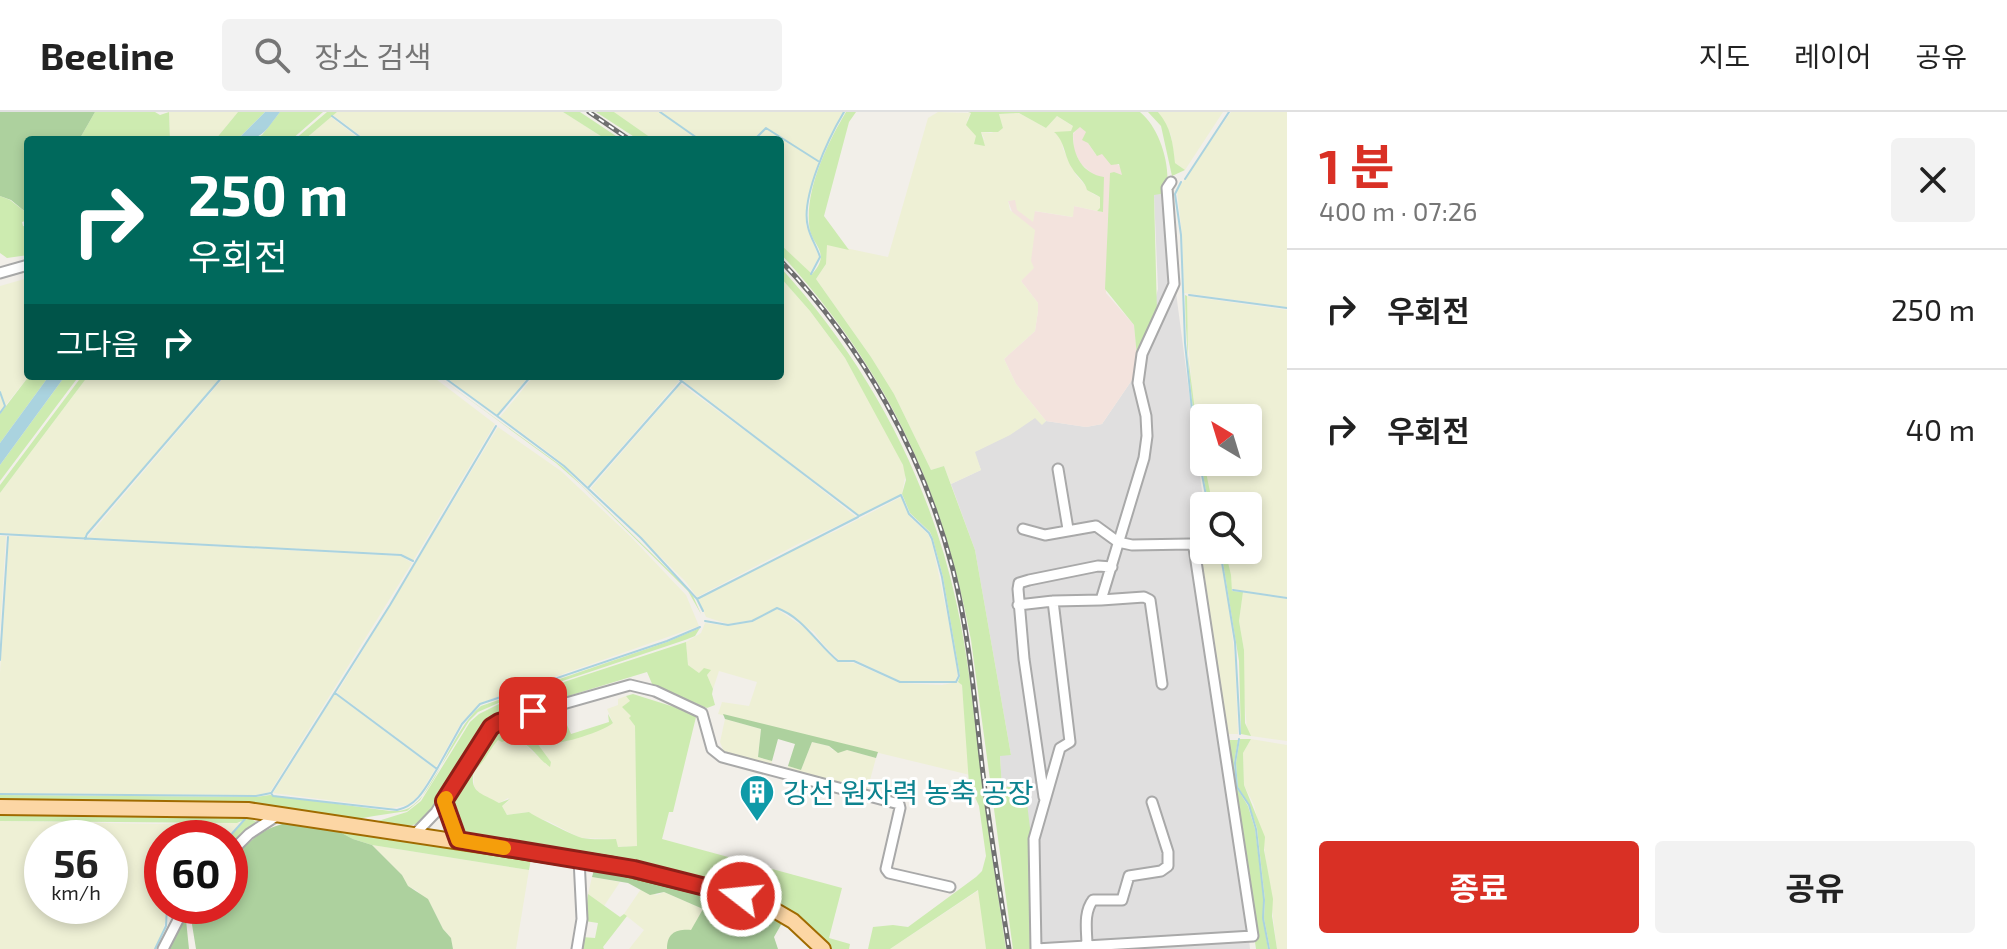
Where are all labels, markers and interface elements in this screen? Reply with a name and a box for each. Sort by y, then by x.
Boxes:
search box [222,19,782,91]
text: Beeline [40,32,174,78]
icon: search [250,33,294,77]
text: 장소 검색 [314,38,432,74]
text: 지도 [1699,39,1750,73]
text: 레이어 [1794,39,1871,73]
text: 공유 [1915,39,1967,73]
text: 1 분 [1319,136,1394,194]
button: close [1891,138,1975,222]
text: 250 m [188,160,348,227]
icon: right [56,168,160,272]
text: 400 m · 07:26 [1319,195,1477,226]
text: 우회전 [188,234,287,277]
icon: right [1319,287,1363,331]
text: 250 m [1891,291,1975,327]
text: 우회전 [1387,292,1470,328]
icon: right [155,320,199,364]
text: 그다음 [56,325,139,361]
north arrow [1190,404,1262,476]
map controls [1190,404,1262,564]
icon: right [1319,407,1363,451]
text: 40 m [1905,411,1975,447]
text: 우회전 [1387,412,1470,448]
button: search [1190,492,1262,564]
pin [499,677,567,745]
icon: arrive [511,689,555,733]
building icon: 강선 원자력 농축 공장 [738,773,776,823]
place label: 강선 원자력 농축 공장 [783,775,1034,809]
speed limit sign: 60 [144,820,248,924]
text: 56 [53,838,99,886]
button: 종료 [1319,841,1639,933]
button: 공유 [1655,841,1975,933]
position arrow [699,854,783,938]
text: km/h [51,880,101,904]

